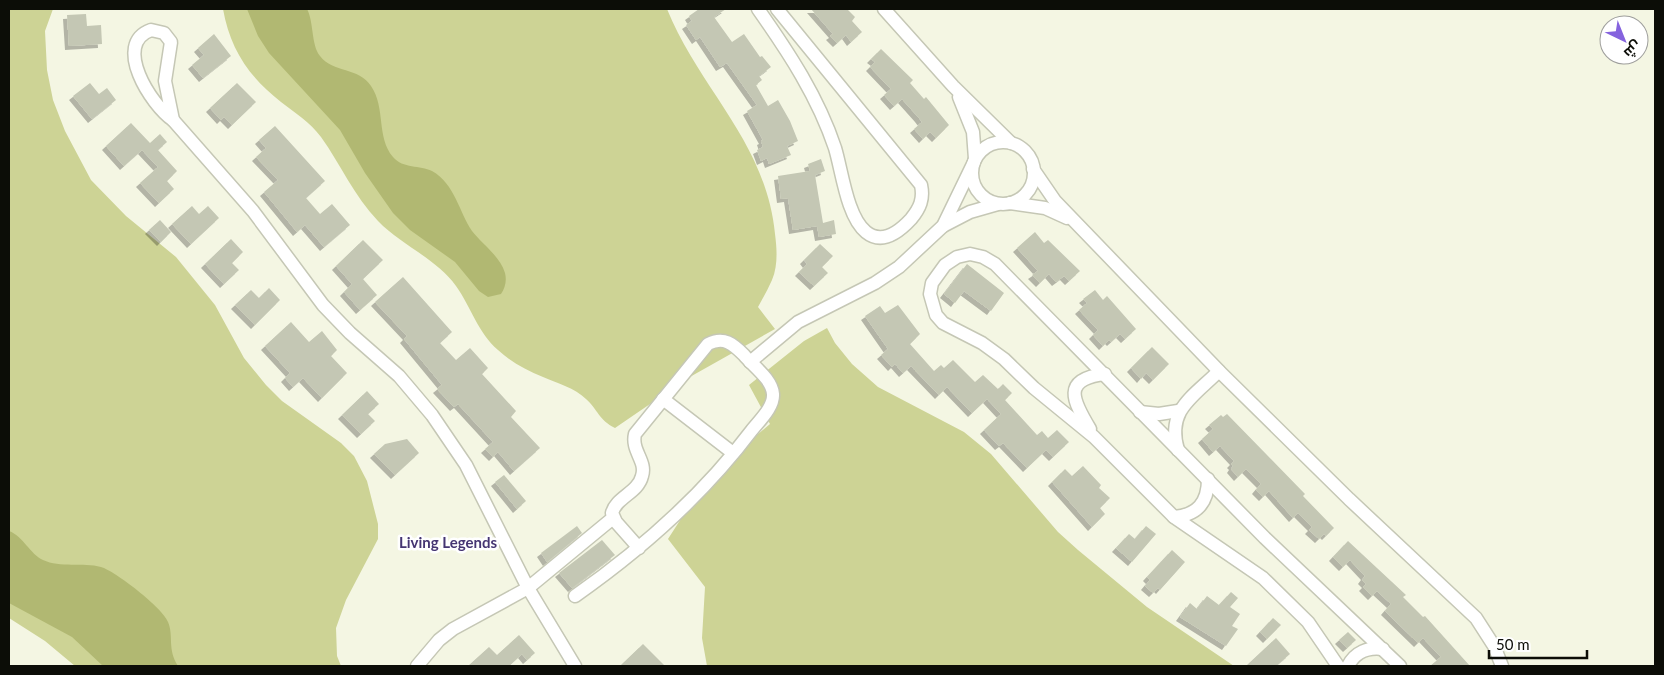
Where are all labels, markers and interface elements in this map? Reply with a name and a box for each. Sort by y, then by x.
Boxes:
north arrow [1599,15,1649,65]
text: ش [1620,37,1646,62]
district label: Living Legends [399,533,497,551]
scale bar [1489,628,1586,660]
text: 50 m [1496,635,1530,653]

